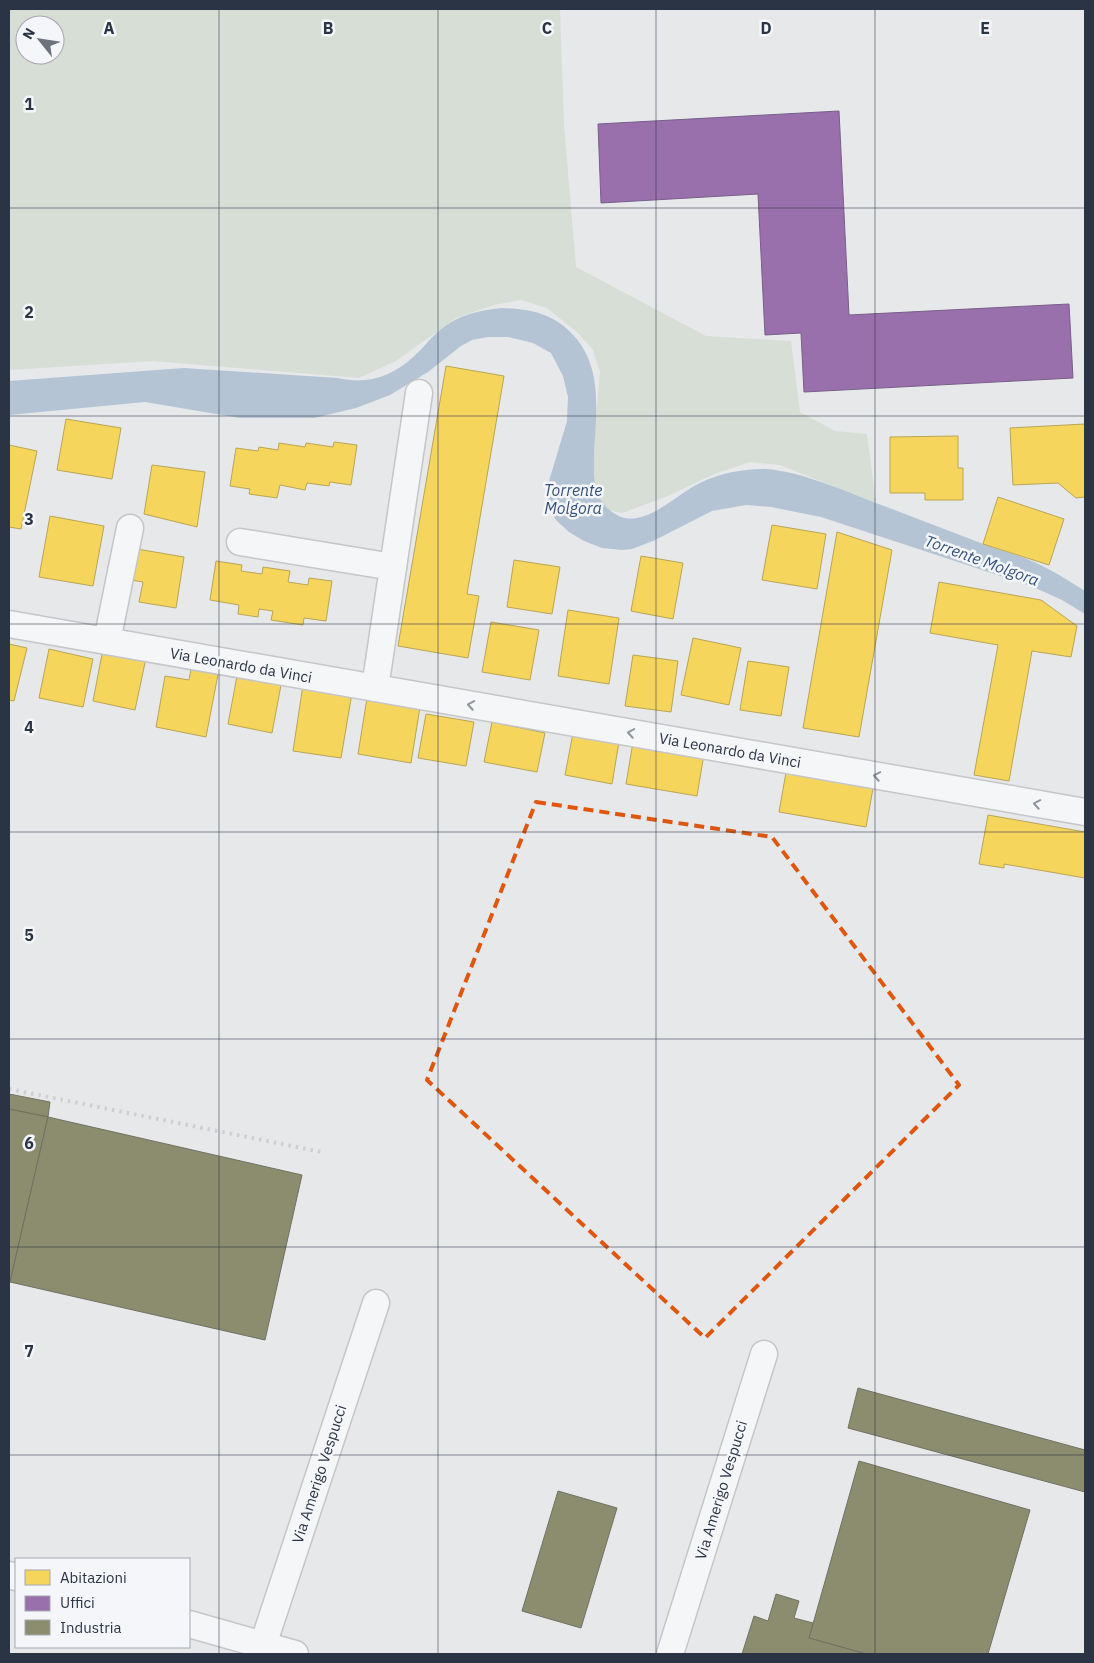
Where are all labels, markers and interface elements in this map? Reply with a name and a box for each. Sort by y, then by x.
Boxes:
north arrow [15,15,65,65]
text: A [104,18,115,38]
text: B [323,18,334,38]
text: C [542,18,552,38]
text: D [760,18,772,38]
text: E [980,18,990,38]
text: N [18,25,39,42]
text: 1 [24,94,34,114]
text: 2 [24,302,34,322]
water label: Torrente Molgora [544,480,602,518]
text: 3 [24,509,34,529]
water label: Torrente Molgora [922,530,1042,590]
street label: Via Leonardo da Vinci [168,643,314,687]
one-way arrow [466,700,475,710]
text: 4 [24,717,34,737]
one-way arrow [627,728,635,738]
street label: Via Leonardo da Vinci [657,728,803,772]
one-way arrow [873,771,882,781]
one-way arrow [1033,799,1042,809]
text: 5 [24,925,34,945]
text: 6 [24,1133,34,1153]
text: 7 [24,1341,34,1361]
street label: Via Amerigo Vespucci [288,1402,350,1546]
street label: Via Amerigo Vespucci [691,1418,751,1562]
legend [15,1558,190,1648]
text: Abitazioni [60,1568,127,1587]
text: Uffici [60,1593,95,1612]
text: Industria [60,1618,121,1637]

